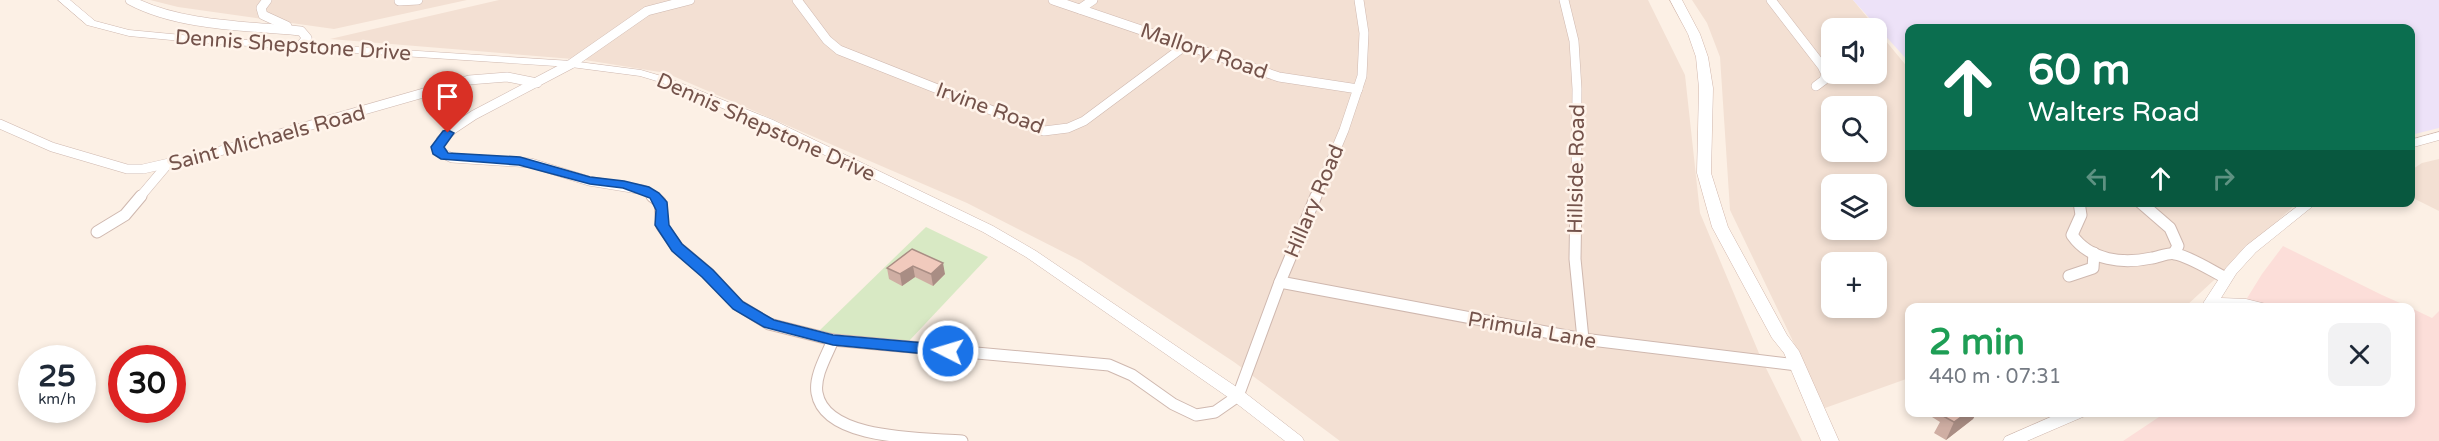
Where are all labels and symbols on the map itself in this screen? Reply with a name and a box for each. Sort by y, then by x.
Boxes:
street label: Mallory Road [1137,18,1271,85]
street label: Dennis Shepstone Drive [174,25,412,66]
street label: Dennis Shepstone Drive [653,68,879,187]
pin [422,71,473,133]
street label: Irvine Road [932,77,1047,140]
street label: Saint Michaels Road [166,100,368,177]
street label: Hillside Road [1563,104,1590,234]
street label: Hillary Road [1279,141,1350,262]
street label: Primula Lane [1466,307,1598,354]
position arrow [916,319,980,383]
speed limit sign: 30 [108,345,186,423]

